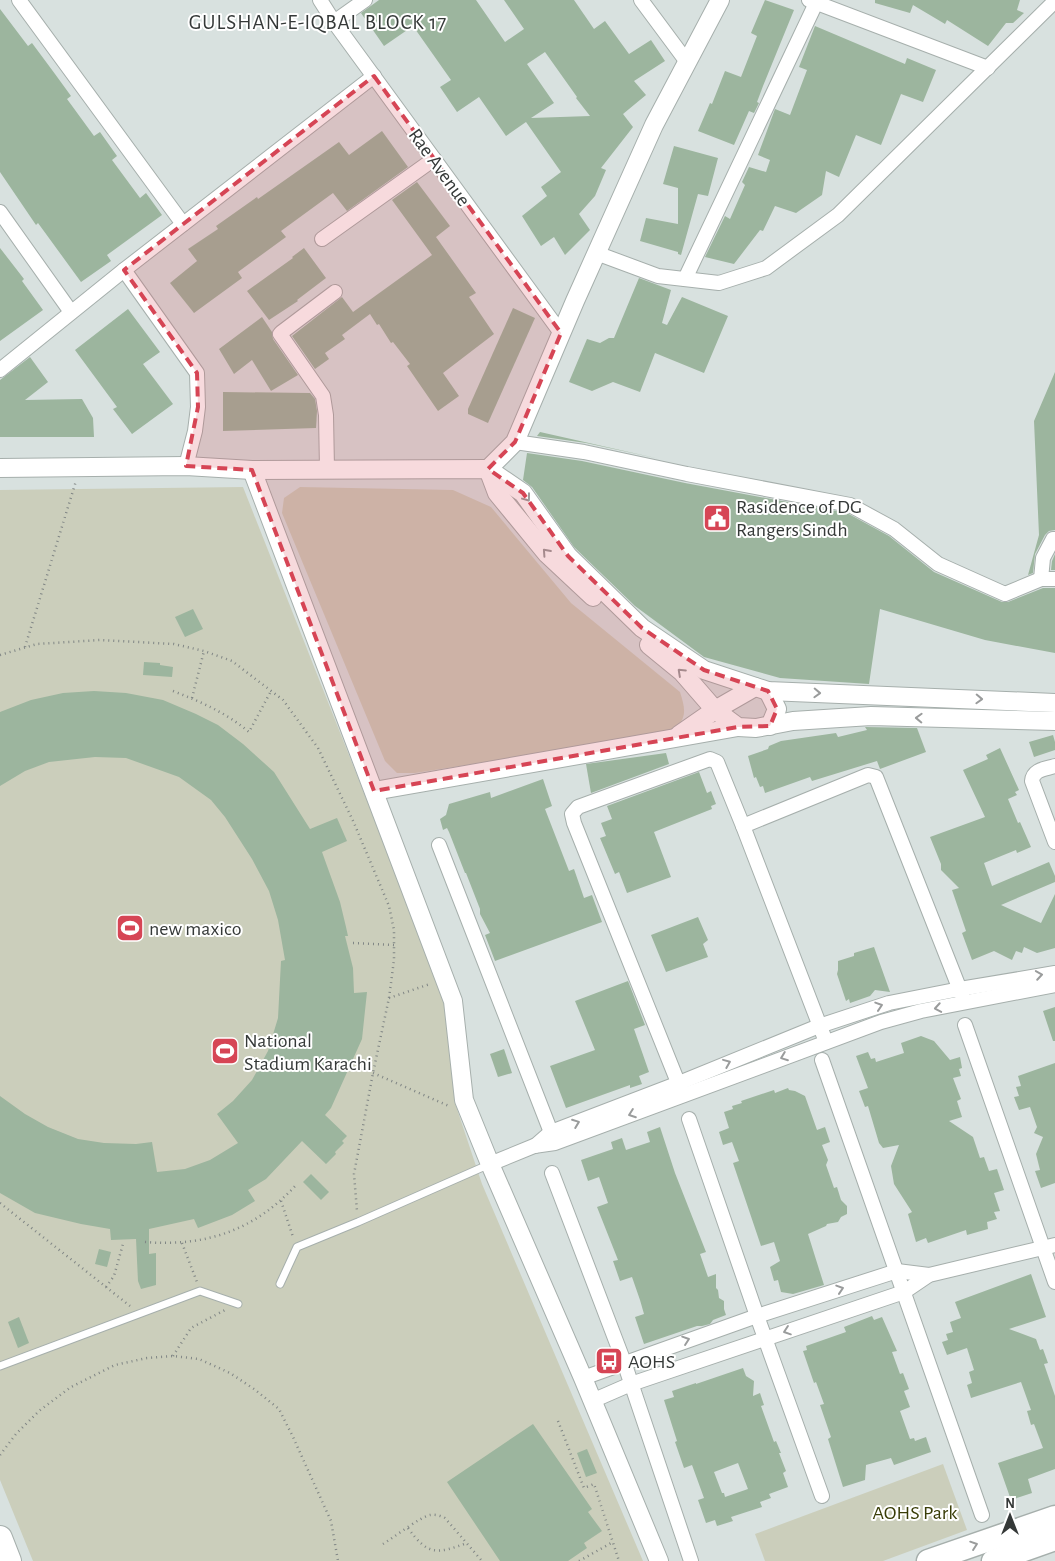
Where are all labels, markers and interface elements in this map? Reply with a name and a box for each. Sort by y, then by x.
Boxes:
district label: GULSHAN-E-IQBAL BLOCK 17 [189,12,447,33]
street label: Rae Avenue [404,125,474,210]
one-way arrow [521,493,530,502]
place label: Rasidence of DG Rangers Sindh [736,497,862,540]
public building icon: Rasidence of DG Rangers Sindh [702,503,732,533]
one-way arrow [543,549,552,558]
one-way arrow [677,669,686,678]
one-way arrow [813,687,821,698]
one-way arrow [975,694,983,705]
one-way arrow [915,712,923,723]
sports icon: new maxico [115,913,145,943]
place label: new maxico [149,919,242,939]
one-way arrow [1034,971,1043,981]
one-way arrow [875,1002,883,1012]
one-way arrow [934,1002,943,1012]
place label: National Stadium Karachi [244,1031,372,1074]
sports icon: National Stadium Karachi [210,1036,240,1066]
one-way arrow [780,1051,789,1062]
one-way arrow [722,1059,731,1069]
one-way arrow [628,1108,637,1118]
one-way arrow [571,1118,580,1129]
one-way arrow [836,1285,844,1295]
one-way arrow [783,1325,791,1335]
one-way arrow [682,1336,690,1346]
bus stop icon: AOHS [594,1346,624,1376]
place label: AOHS [628,1352,675,1372]
north arrow [985,1491,1035,1541]
text: N [1005,1497,1015,1511]
park label: AOHS Park [873,1503,957,1523]
one-way arrow [969,1541,977,1551]

